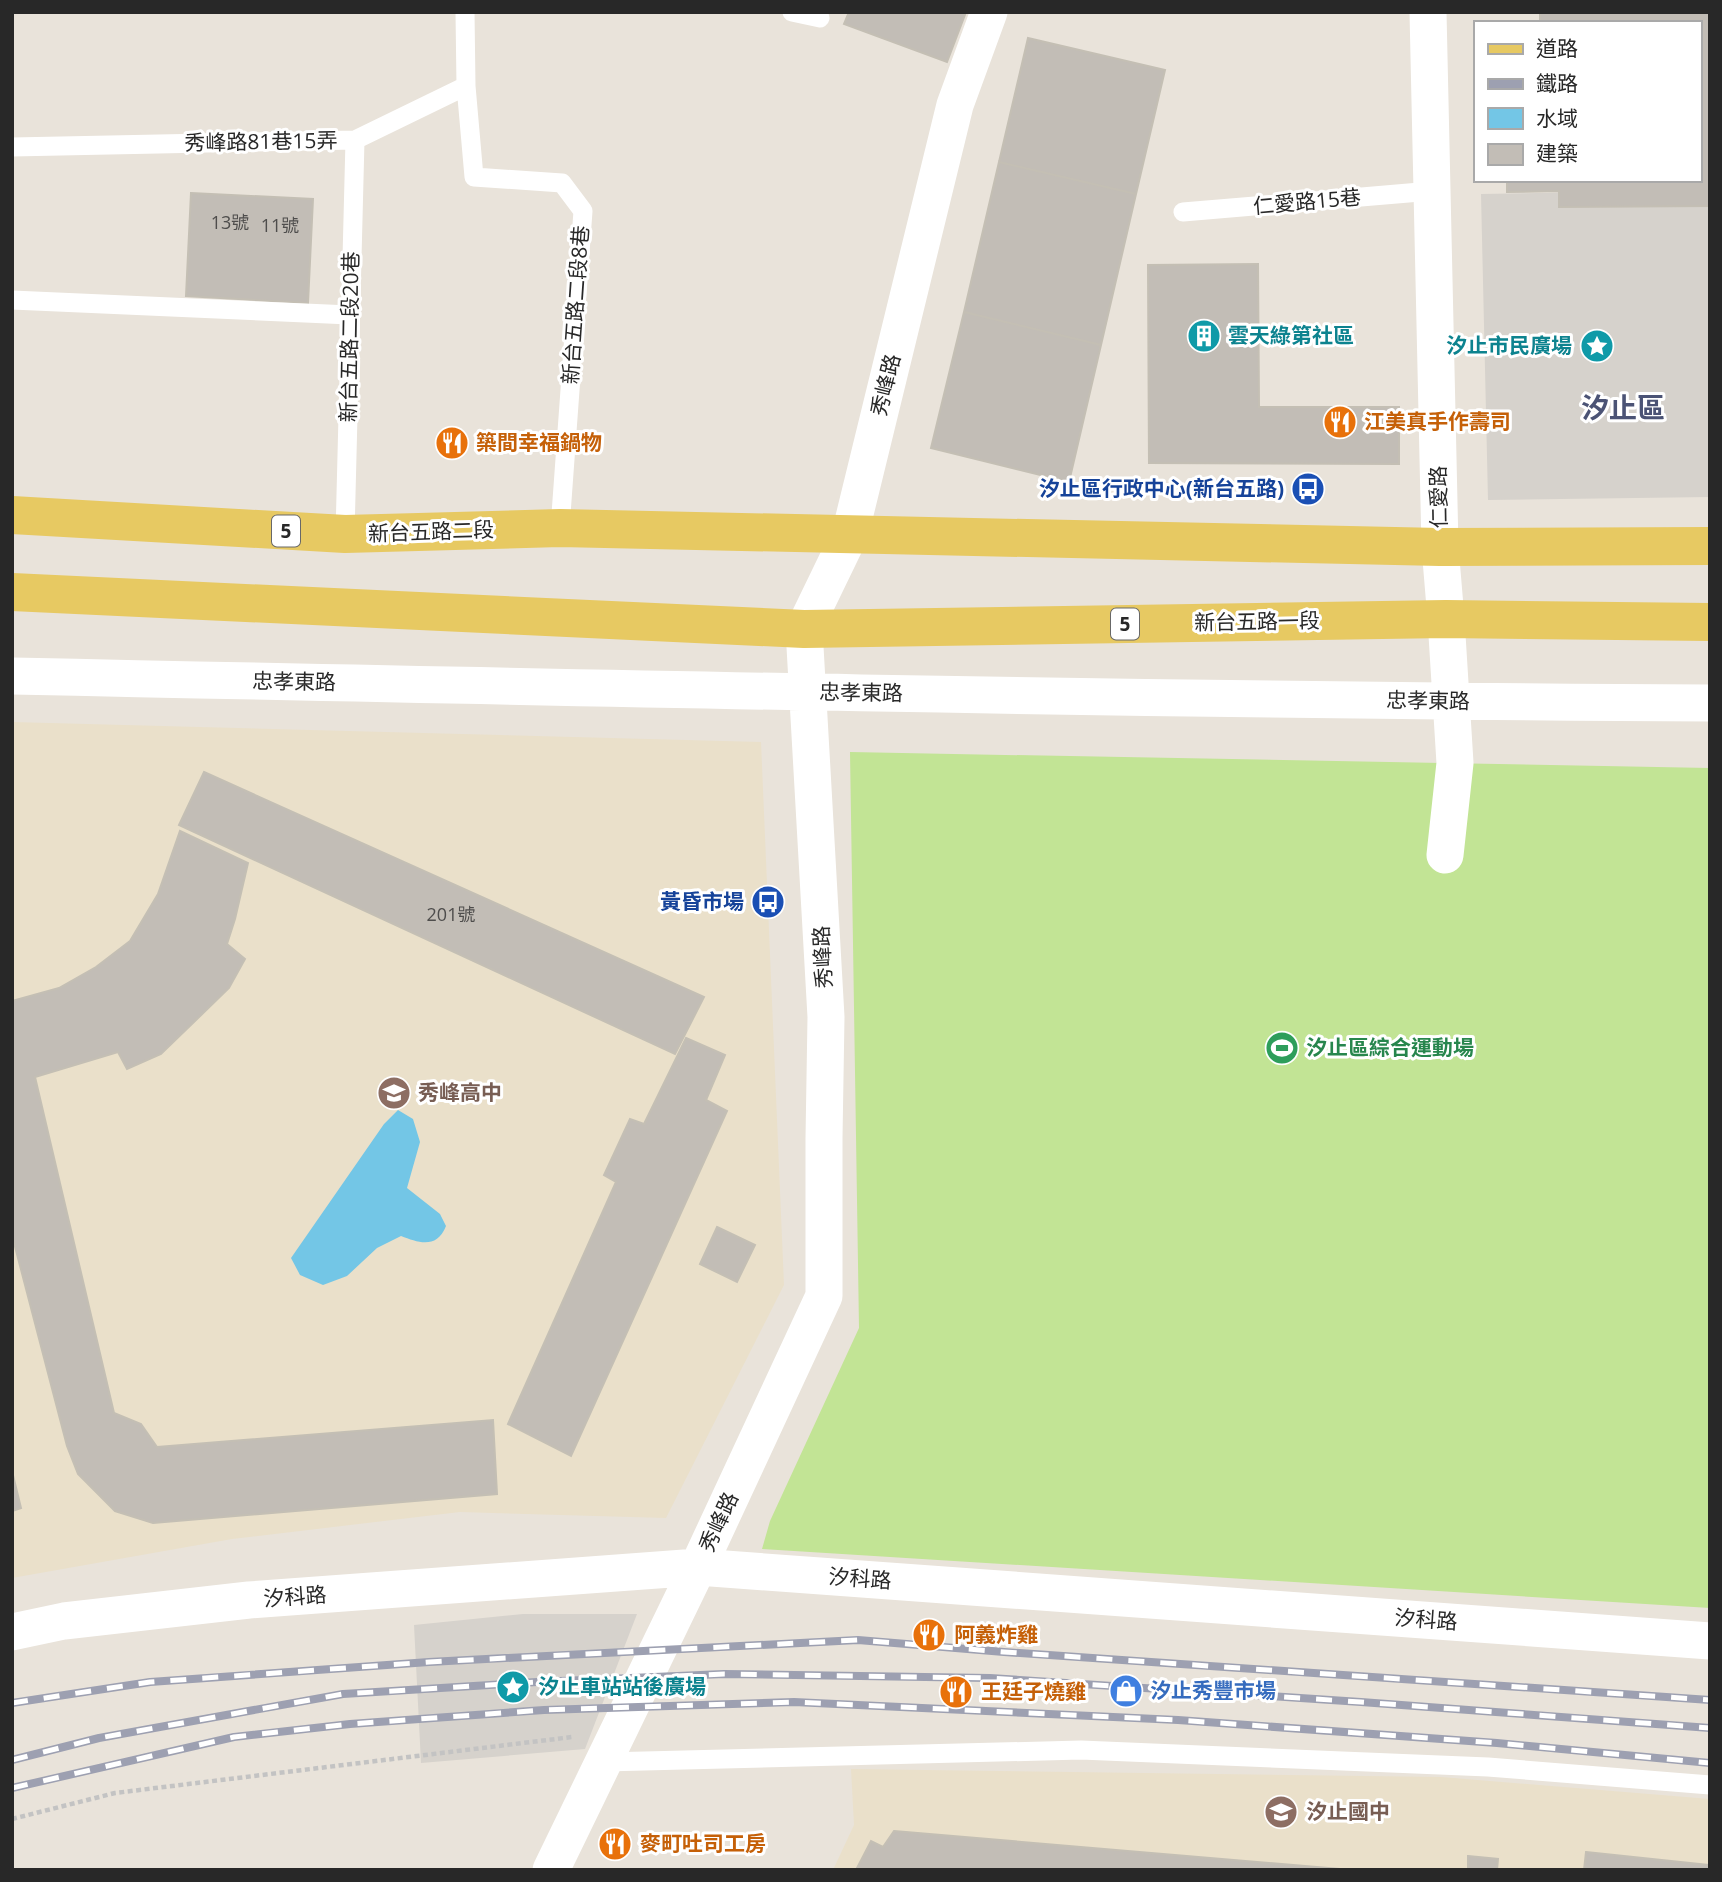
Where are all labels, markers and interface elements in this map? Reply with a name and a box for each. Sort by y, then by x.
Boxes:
legend [1474,21,1701,182]
text: 道路 [1536,34,1578,62]
text: 鐵路 [1536,69,1578,97]
text: 水域 [1536,104,1578,132]
street label: 秀峰路81巷15弄 [184,126,338,156]
text: 建築 [1536,139,1578,167]
street label: 仁愛路15巷 [1252,182,1362,220]
house number: 13號 [211,210,249,234]
house number: 11號 [261,213,299,237]
street label: 新台五路二段8巷 [555,225,595,385]
street label: 新台五路二段20巷 [334,251,364,423]
building icon: 雲天綠第社區 [1185,317,1223,355]
place label: 雲天綠第社區 [1228,321,1354,349]
place icon: 汐止市民廣場 [1578,327,1616,365]
place label: 汐止市民廣場 [1446,331,1572,359]
street label: 秀峰路 [864,351,906,419]
district label: 汐止區 [1581,388,1665,426]
restaurant icon: 江美真手作壽司 [1321,403,1359,441]
place label: 江美真手作壽司 [1364,407,1511,435]
restaurant icon: 築間幸福鍋物 [433,424,471,462]
place label: 築間幸福鍋物 [476,428,602,456]
street label: 仁愛路 [1423,465,1453,529]
bus stop icon: 汐止區行政中心(新台五路) [1289,470,1327,508]
place label: 汐止區行政中心(新台五路) [1039,474,1284,502]
street label: 新台五路二段 [368,515,494,547]
road number: 5 [272,516,300,546]
street label: 新台五路一段 [1194,606,1320,636]
road number: 5 [1111,608,1139,639]
street label: 忠孝東路 [252,666,336,696]
street label: 忠孝東路 [819,677,903,707]
street label: 忠孝東路 [1386,685,1470,715]
bus stop icon: 黃昏市場 [749,883,787,921]
place label: 黃昏市場 [660,887,744,915]
house number: 201號 [427,902,475,926]
street label: 秀峰路 [806,925,838,989]
sports icon: 汐止區綜合運動場 [1263,1029,1301,1067]
place label: 汐止區綜合運動場 [1306,1033,1474,1061]
school or university icon: 秀峰高中 [375,1074,413,1112]
place label: 秀峰高中 [418,1078,502,1106]
street label: 秀峰路 [692,1487,744,1556]
street label: 汐科路 [828,1562,892,1594]
street label: 汐科路 [263,1580,327,1612]
street label: 汐科路 [1394,1603,1458,1635]
restaurant icon: 阿義炸雞 [910,1616,948,1654]
place label: 阿義炸雞 [954,1620,1038,1648]
place icon: 汐止車站站後廣場 [494,1668,532,1706]
place label: 汐止車站站後廣場 [538,1672,706,1700]
shop icon: 汐止秀豐市場 [1107,1672,1145,1710]
restaurant icon: 王廷子燒雞 [937,1673,975,1711]
place label: 汐止秀豐市場 [1150,1676,1276,1704]
place label: 王廷子燒雞 [981,1677,1086,1705]
school or university icon: 汐止國中 [1262,1793,1300,1831]
place label: 汐止國中 [1306,1797,1390,1825]
restaurant icon: 麥町吐司工房 [596,1825,634,1863]
place label: 麥町吐司工房 [640,1829,766,1857]

